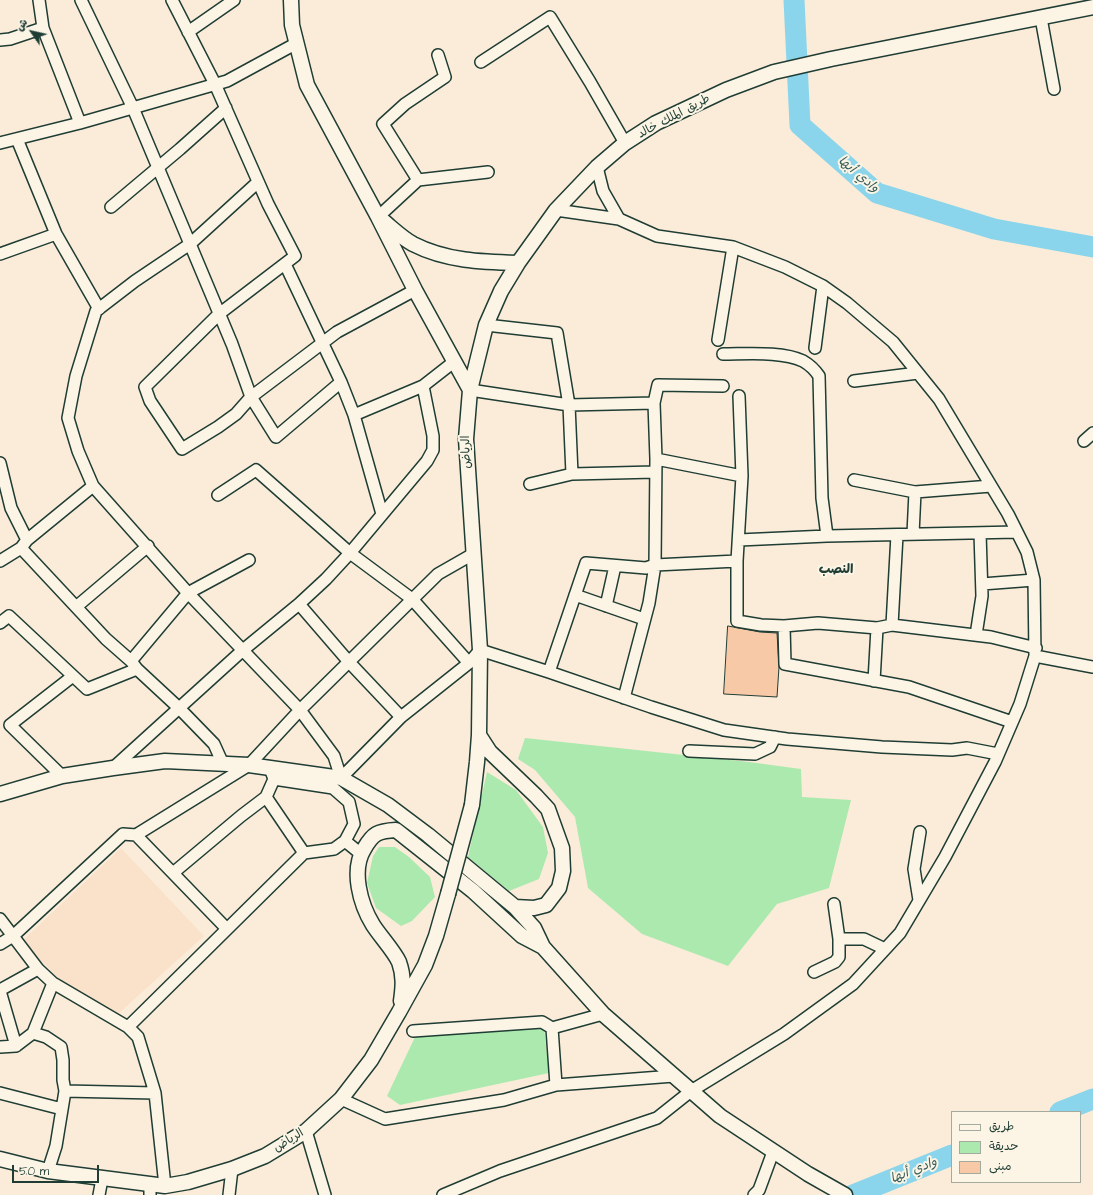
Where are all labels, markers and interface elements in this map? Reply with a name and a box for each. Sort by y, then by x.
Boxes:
north arrow [12,12,52,52]
text: ش [12,16,31,34]
street label: طريق الملك خالد [635,92,713,142]
water label: وادي أبها [834,153,882,197]
street label: الرياض [459,435,475,469]
district label: النصب [819,562,853,578]
legend [951,1111,1081,1183]
text: طريق [989,1118,1014,1135]
street label: الرياض [271,1126,307,1156]
text: حديقة [989,1138,1018,1155]
water label: وادي أبها [889,1155,939,1187]
scale bar [14,1157,101,1183]
text: مبنى [989,1158,1012,1175]
text: 50 m [19,1163,49,1180]

